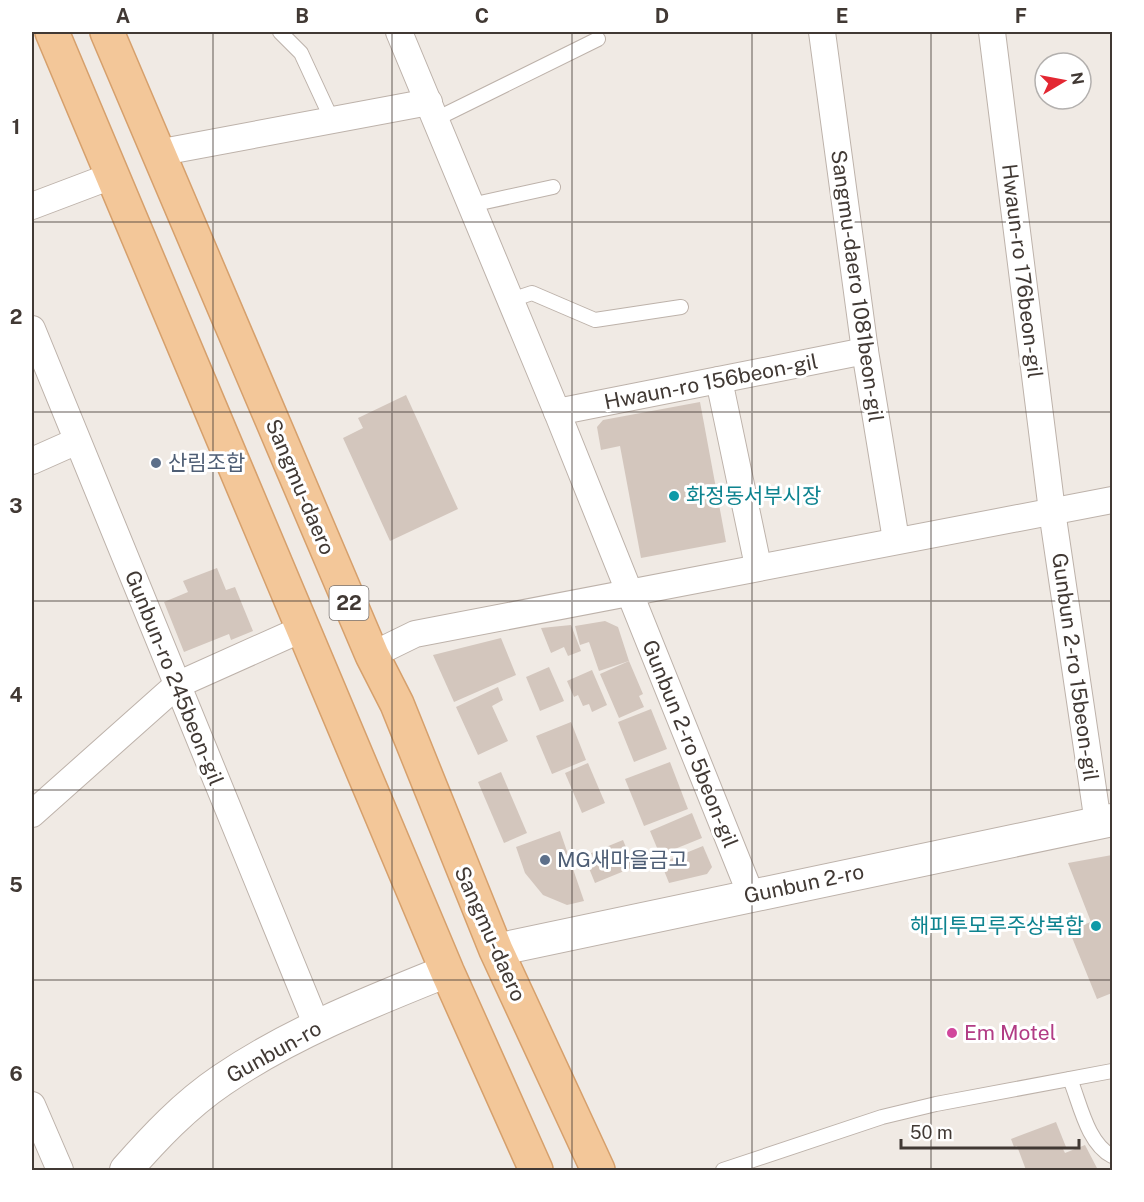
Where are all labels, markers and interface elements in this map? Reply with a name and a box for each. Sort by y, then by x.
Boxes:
text: A [116,4,130,28]
text: B [295,4,309,28]
text: C [475,4,489,28]
text: D [655,4,669,28]
text: E [836,4,848,28]
text: F [1015,4,1027,28]
north arrow [1033,51,1093,111]
text: N [1067,71,1088,86]
text: 1 [12,115,20,139]
street label: Sangmu-daero 1081beon-gil [826,148,889,424]
street label: Hwaun-ro 176beon-gil [997,162,1048,380]
text: 2 [10,305,22,329]
street label: Hwaun-ro 156beon-gil [602,349,820,415]
street label: Sangmu-daero [261,415,340,559]
place label: 산림조합 [168,450,245,475]
marker: 산림조합 [149,456,163,470]
place label: 화정동서부시장 [686,483,821,508]
marker: 화정동서부시장 [667,489,681,503]
text: 3 [9,494,23,518]
street label: Gunbun 2-ro 15beon-gil [1047,551,1104,783]
street label: Gunbun-ro 245beon-gil [120,567,229,789]
road number: 22 [330,586,368,620]
street label: Gunbun 2-ro 5beon-gil [637,636,744,851]
text: 4 [9,683,23,707]
place label: MG새마을금고 [557,847,688,872]
marker: MG새마을금고 [538,853,552,867]
street label: Gunbun 2-ro [742,859,866,908]
street label: Sangmu-daero [450,862,531,1005]
text: 5 [9,873,23,897]
place label: 해피투모루주상복합 [910,913,1084,938]
marker: 해피투모루주상복합 [1089,919,1103,933]
street label: Gunbun-ro [222,1015,326,1088]
place label: Em Motel [964,1020,1056,1045]
marker: Em Motel [945,1026,959,1040]
text: 6 [9,1062,23,1086]
scale bar [901,1112,1080,1150]
text: 50 m [910,1122,953,1143]

